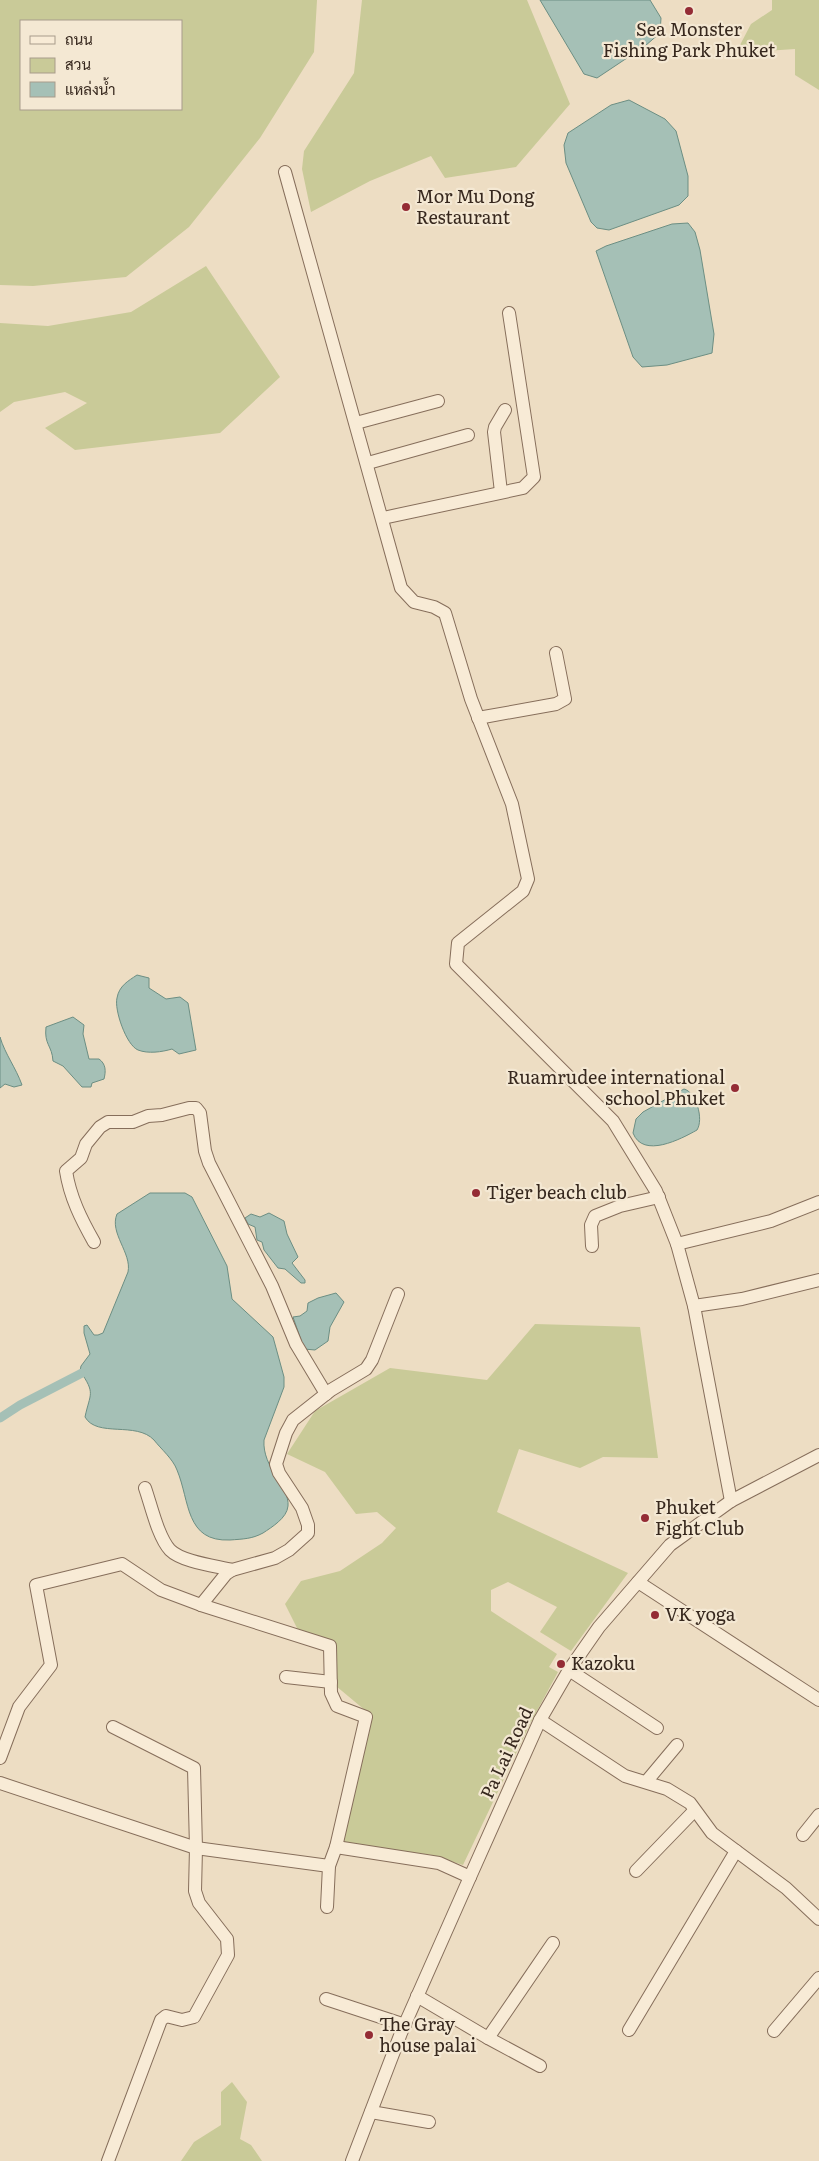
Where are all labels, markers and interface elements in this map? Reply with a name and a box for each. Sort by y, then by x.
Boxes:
marker: Sea Monster Fishing Park Phuket [683,5,695,17]
place label: Sea Monster Fishing Park Phuket [603,15,776,63]
legend [20,20,182,110]
text: ถนน [65,27,93,50]
text: สวน [65,52,91,75]
text: แหล่งน้ำ [65,77,116,100]
place label: Mor Mu Dong Restaurant [416,182,535,230]
marker: Mor Mu Dong Restaurant [400,201,412,213]
place label: Ruamrudee international school Phuket [507,1063,726,1111]
marker: Ruamrudee international school Phuket [729,1082,741,1094]
place label: Tiger beach club [486,1178,627,1205]
marker: Tiger beach club [470,1187,482,1199]
place label: Phuket Fight Club [655,1493,744,1541]
marker: Phuket Fight Club [639,1512,651,1524]
place label: VK yoga [665,1600,736,1627]
marker: VK yoga [649,1609,661,1621]
place label: Kazoku [571,1649,635,1676]
marker: Kazoku [555,1658,567,1670]
street label: Pa Lai Road [473,1702,539,1803]
place label: The Gray house palai [379,2010,476,2058]
marker: The Gray house palai [363,2029,375,2041]

